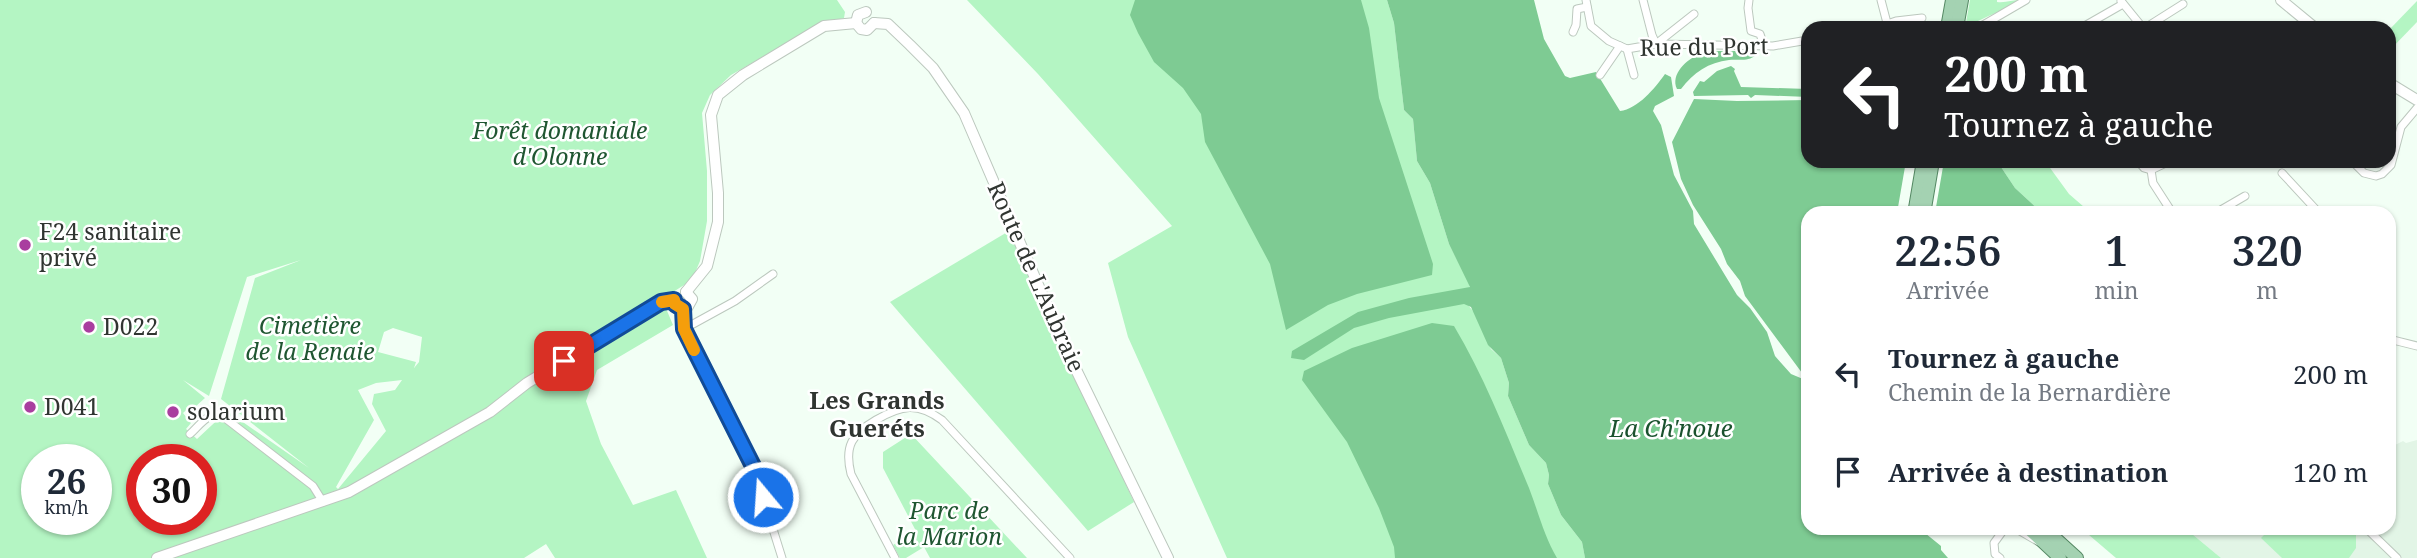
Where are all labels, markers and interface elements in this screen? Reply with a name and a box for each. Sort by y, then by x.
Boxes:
street label: Rue du Port [1639,29,1769,63]
text: 200 m [1944,40,2088,106]
icon: left [1829,49,1920,140]
text: Tournez à gauche [1944,103,2213,146]
park label: Forêt domaniale d'Olonne [472,114,647,172]
street label: Route de L'Aubraie [981,176,1093,377]
place label: F24 sanitaire privé [39,215,181,273]
text: 22:56 [1894,221,2001,278]
text: 1 [2105,221,2128,278]
text: 320 [2232,221,2303,278]
marker: F24 sanitaire privé [17,237,33,253]
text: Arrivée [1906,274,1989,306]
text: min [2095,274,2139,306]
text: m [2256,274,2278,306]
park label: Cimetière de la Renaie [246,309,374,367]
place label: D022 [103,310,158,342]
marker: D022 [81,319,97,335]
pin [534,331,594,391]
text: Tournez à gauche [1888,340,2119,376]
icon: arrive [545,342,583,380]
icon: left [1829,355,1867,393]
text: 200 m [2293,356,2368,392]
text: Chemin de la Bernardière [1888,376,2171,408]
district label: Les Grands Gueréts [809,383,945,444]
place label: D041 [44,390,99,422]
place label: solarium [187,395,286,427]
marker: D041 [22,399,38,415]
marker: solarium [165,404,181,420]
water label: La Ch'noue [1608,411,1733,444]
speed limit sign: 30 [126,444,217,535]
icon: arrive [1829,453,1867,491]
text: Arrivée à destination [1888,454,2168,490]
text: 120 m [2293,454,2368,490]
text: 26 [47,457,86,504]
position arrow [726,460,800,534]
park label: Parc de la Marion [896,494,1002,552]
text: km/h [44,495,89,519]

